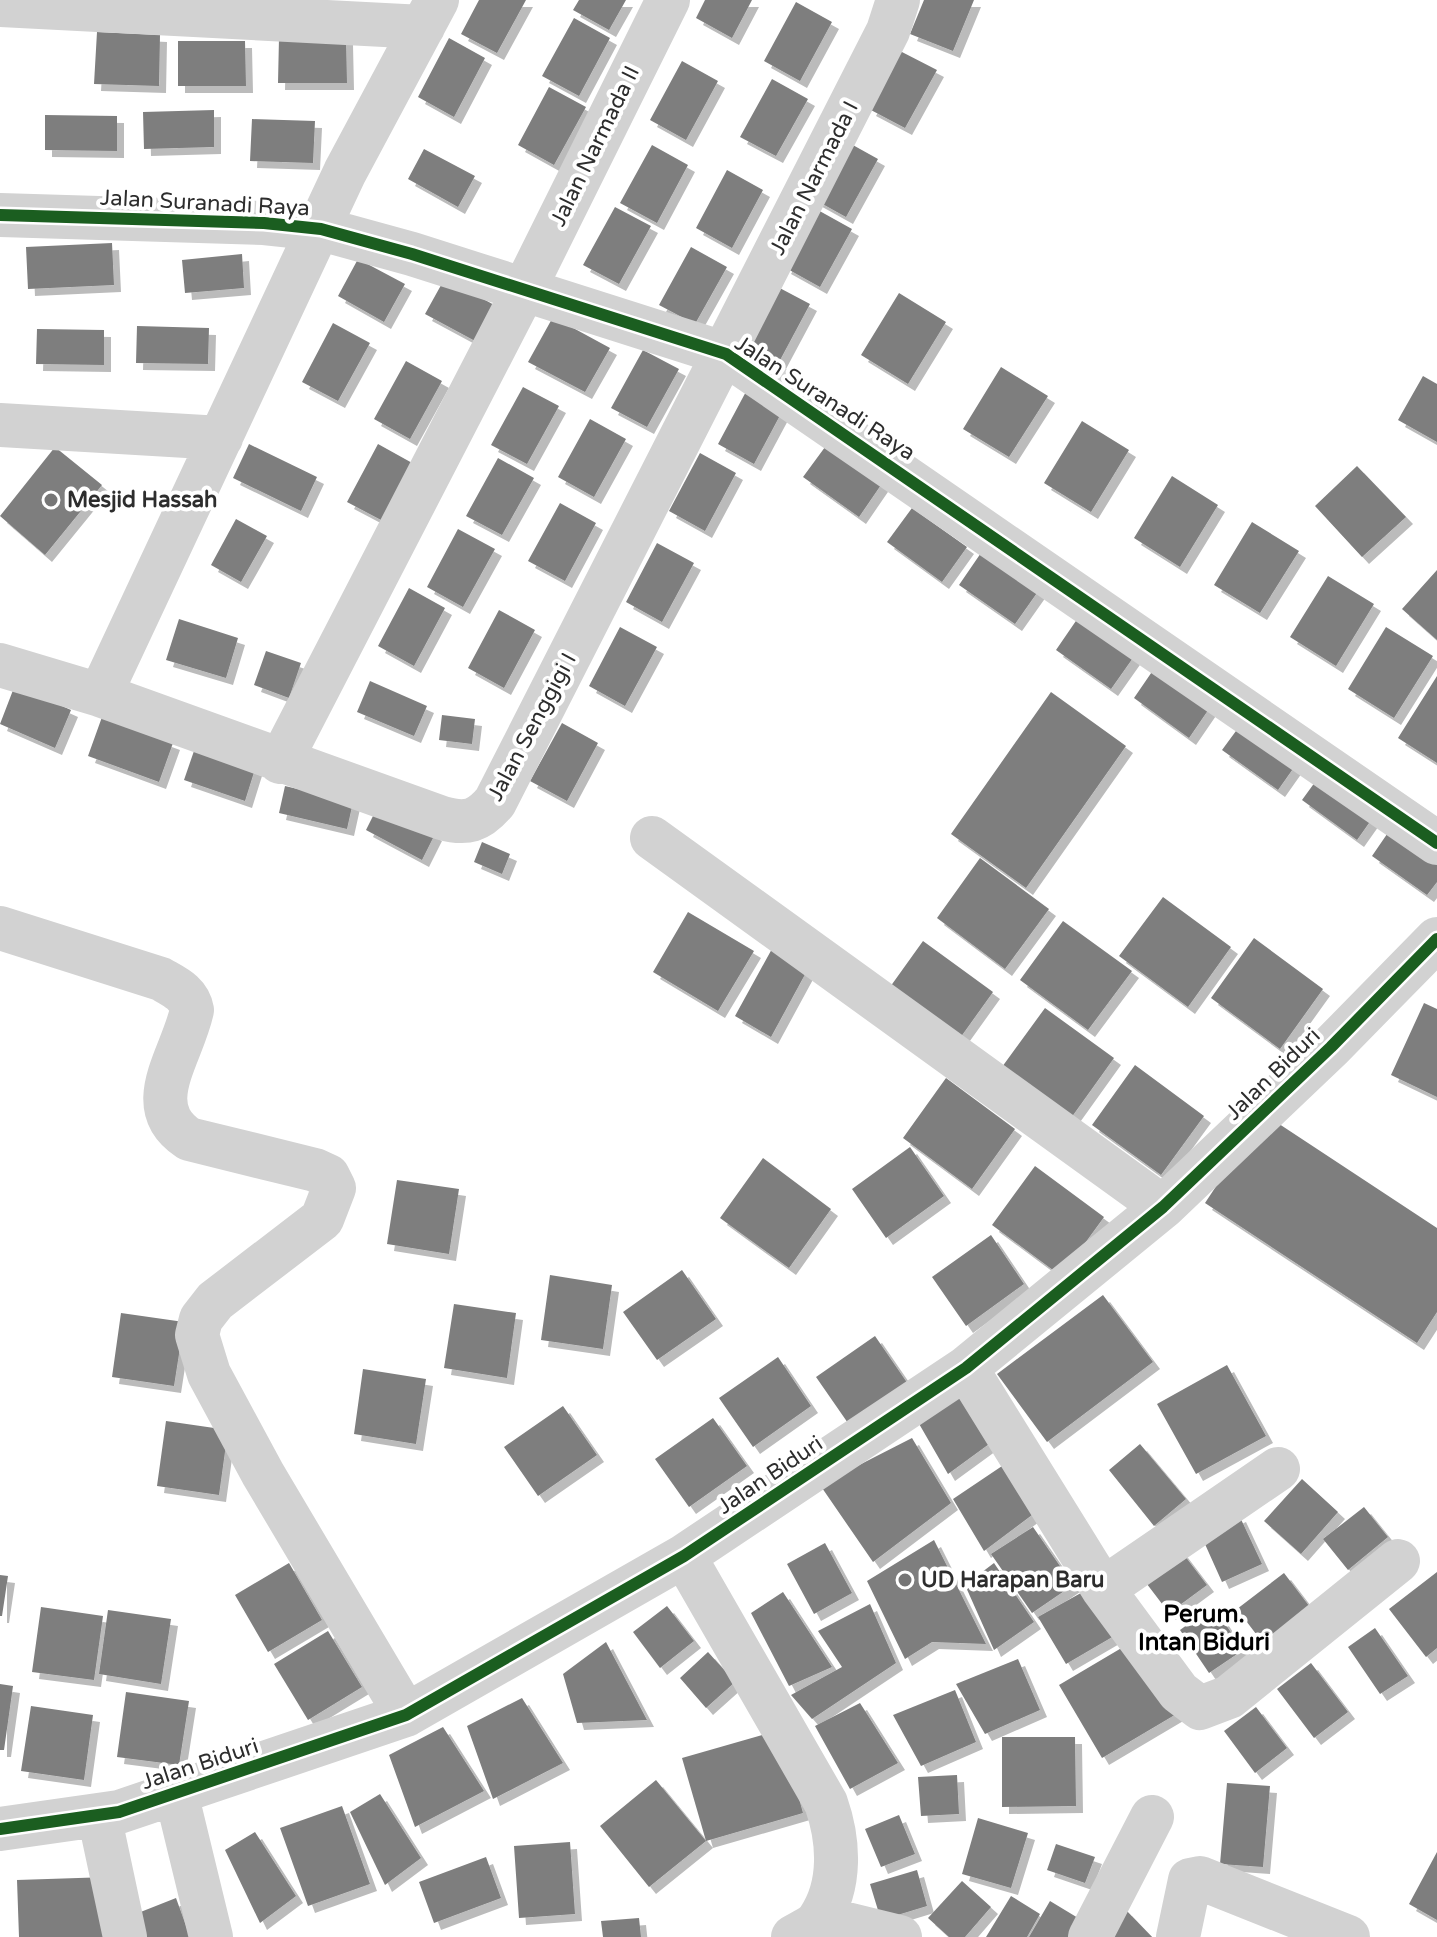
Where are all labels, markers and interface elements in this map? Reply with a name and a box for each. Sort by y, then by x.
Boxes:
street label: Jalan Narmada II [545,62,645,230]
street label: Jalan Narmada I [764,97,864,259]
street label: Jalan Suranadi Raya [100,185,310,221]
street label: Jalan Suranadi Raya [730,330,920,466]
place label: Mesjid Hassah [67,487,217,513]
marker: Mesjid Hassah [42,491,60,509]
street label: Jalan Senggigi I [482,649,582,805]
street label: Jalan Biduri [1220,1023,1326,1125]
street label: Jalan Biduri [712,1430,828,1520]
place label: UD Harapan Baru [921,1567,1104,1593]
marker: UD Harapan Baru [896,1571,914,1589]
district label: Perum. Intan Biduri [1138,1600,1270,1657]
street label: Jalan Biduri [138,1733,262,1795]

